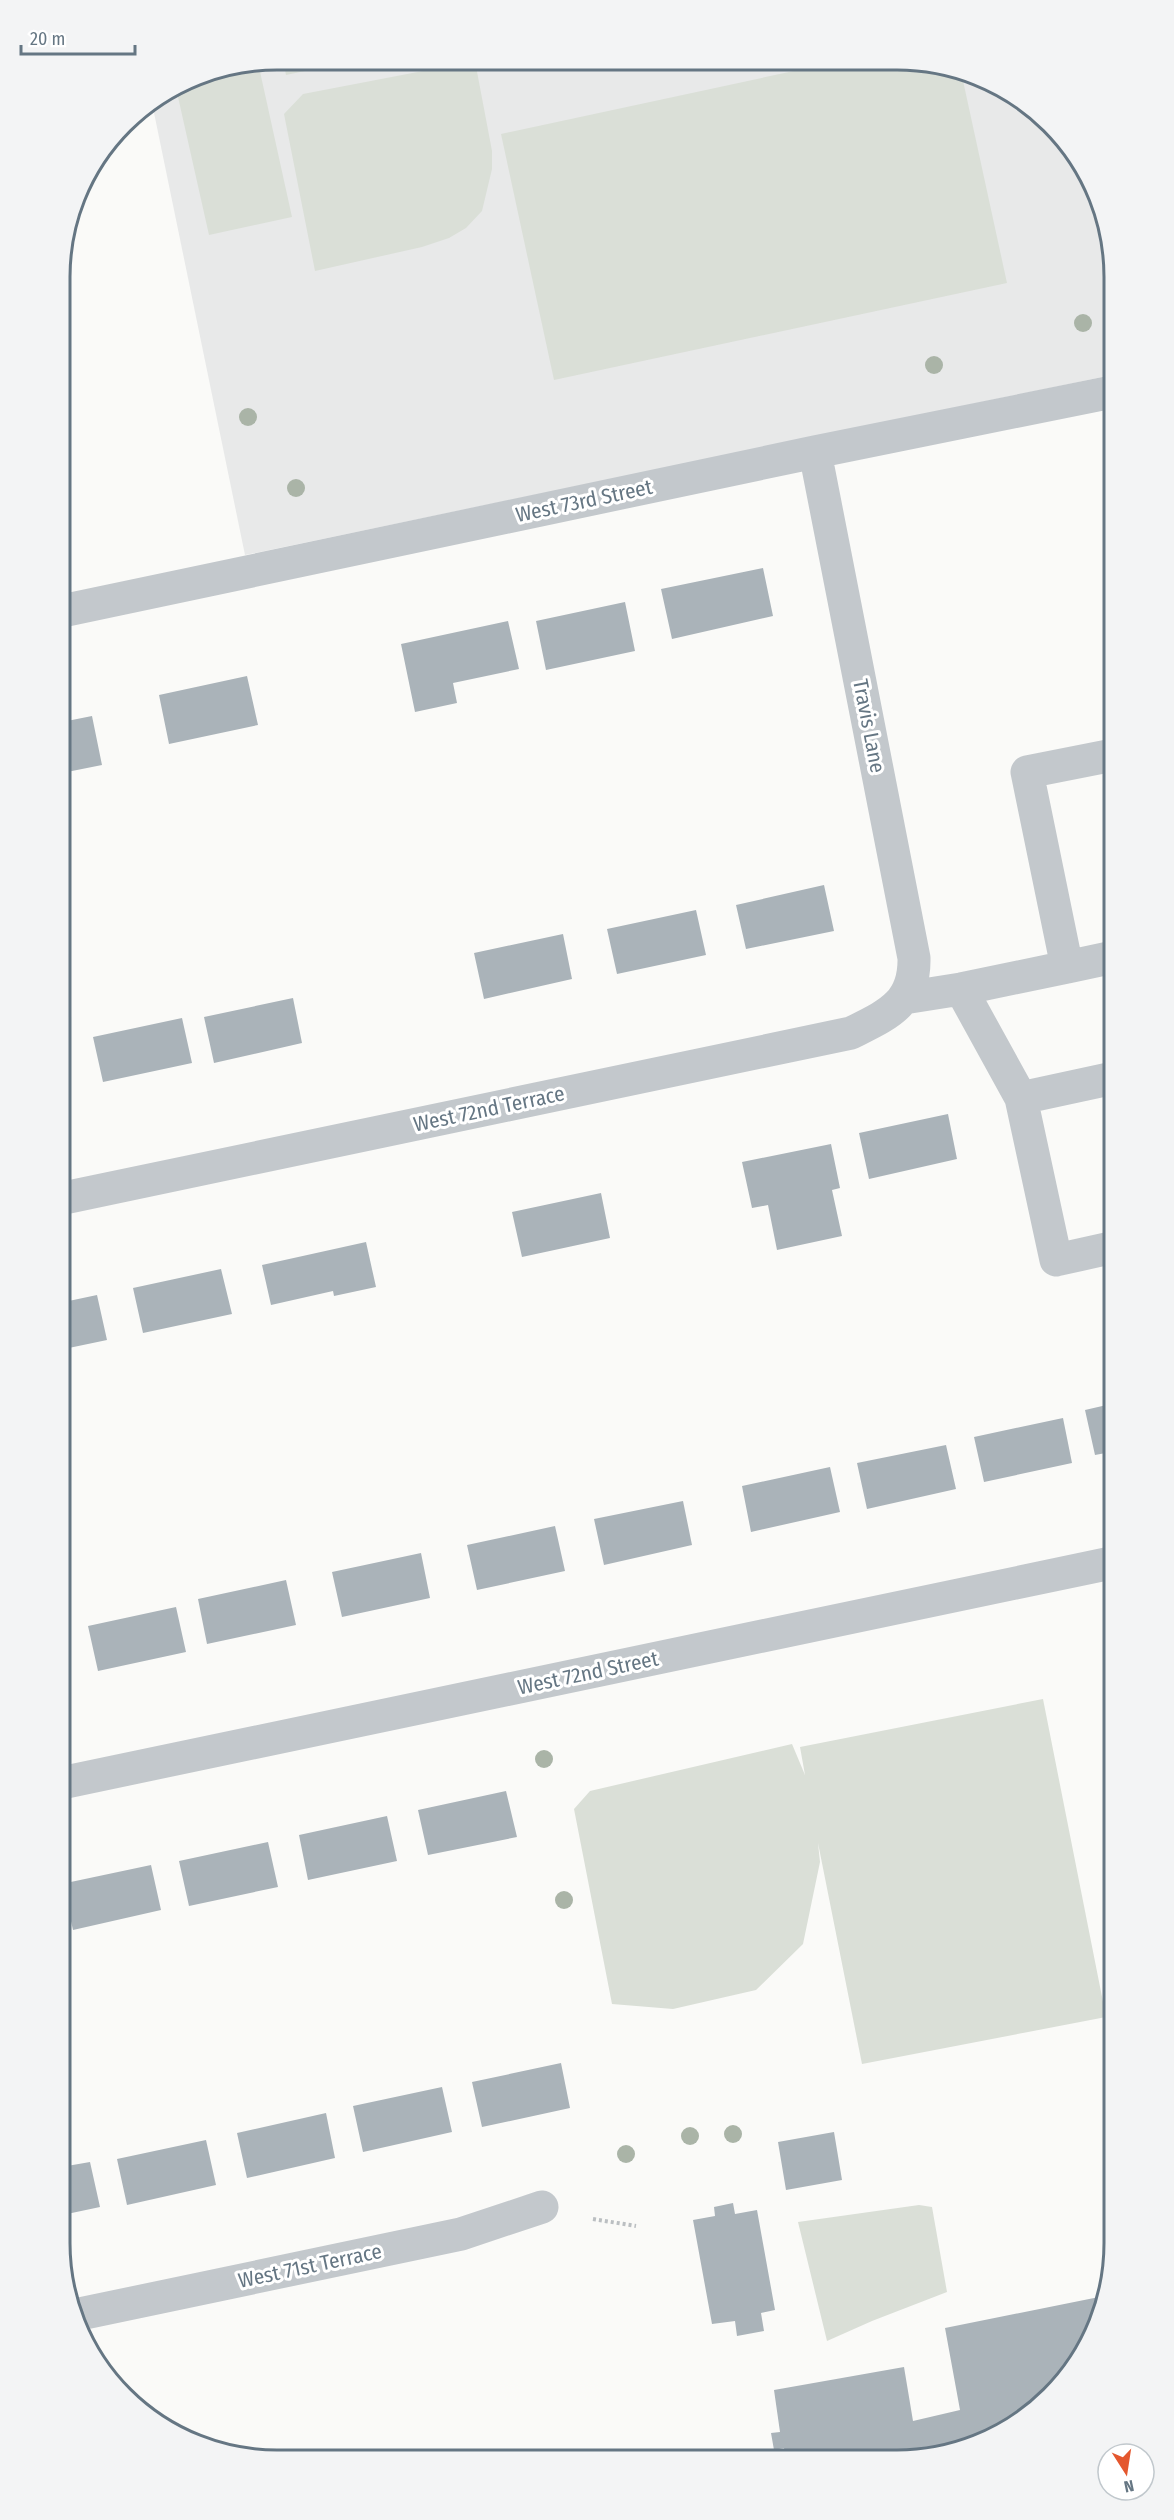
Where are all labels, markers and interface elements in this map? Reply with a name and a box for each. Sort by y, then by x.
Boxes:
scale bar [21,18,135,56]
text: 20 m [30,28,65,50]
street label: West 73rd Street [513,474,655,528]
street label: Travis Lane [847,677,891,775]
street label: West 72nd Terrace [411,1080,567,1138]
street label: West 72nd Street [515,1645,661,1701]
street label: West 71st Terrace [236,2238,384,2294]
north arrow [1096,2442,1156,2502]
text: N [1122,2476,1136,2496]

